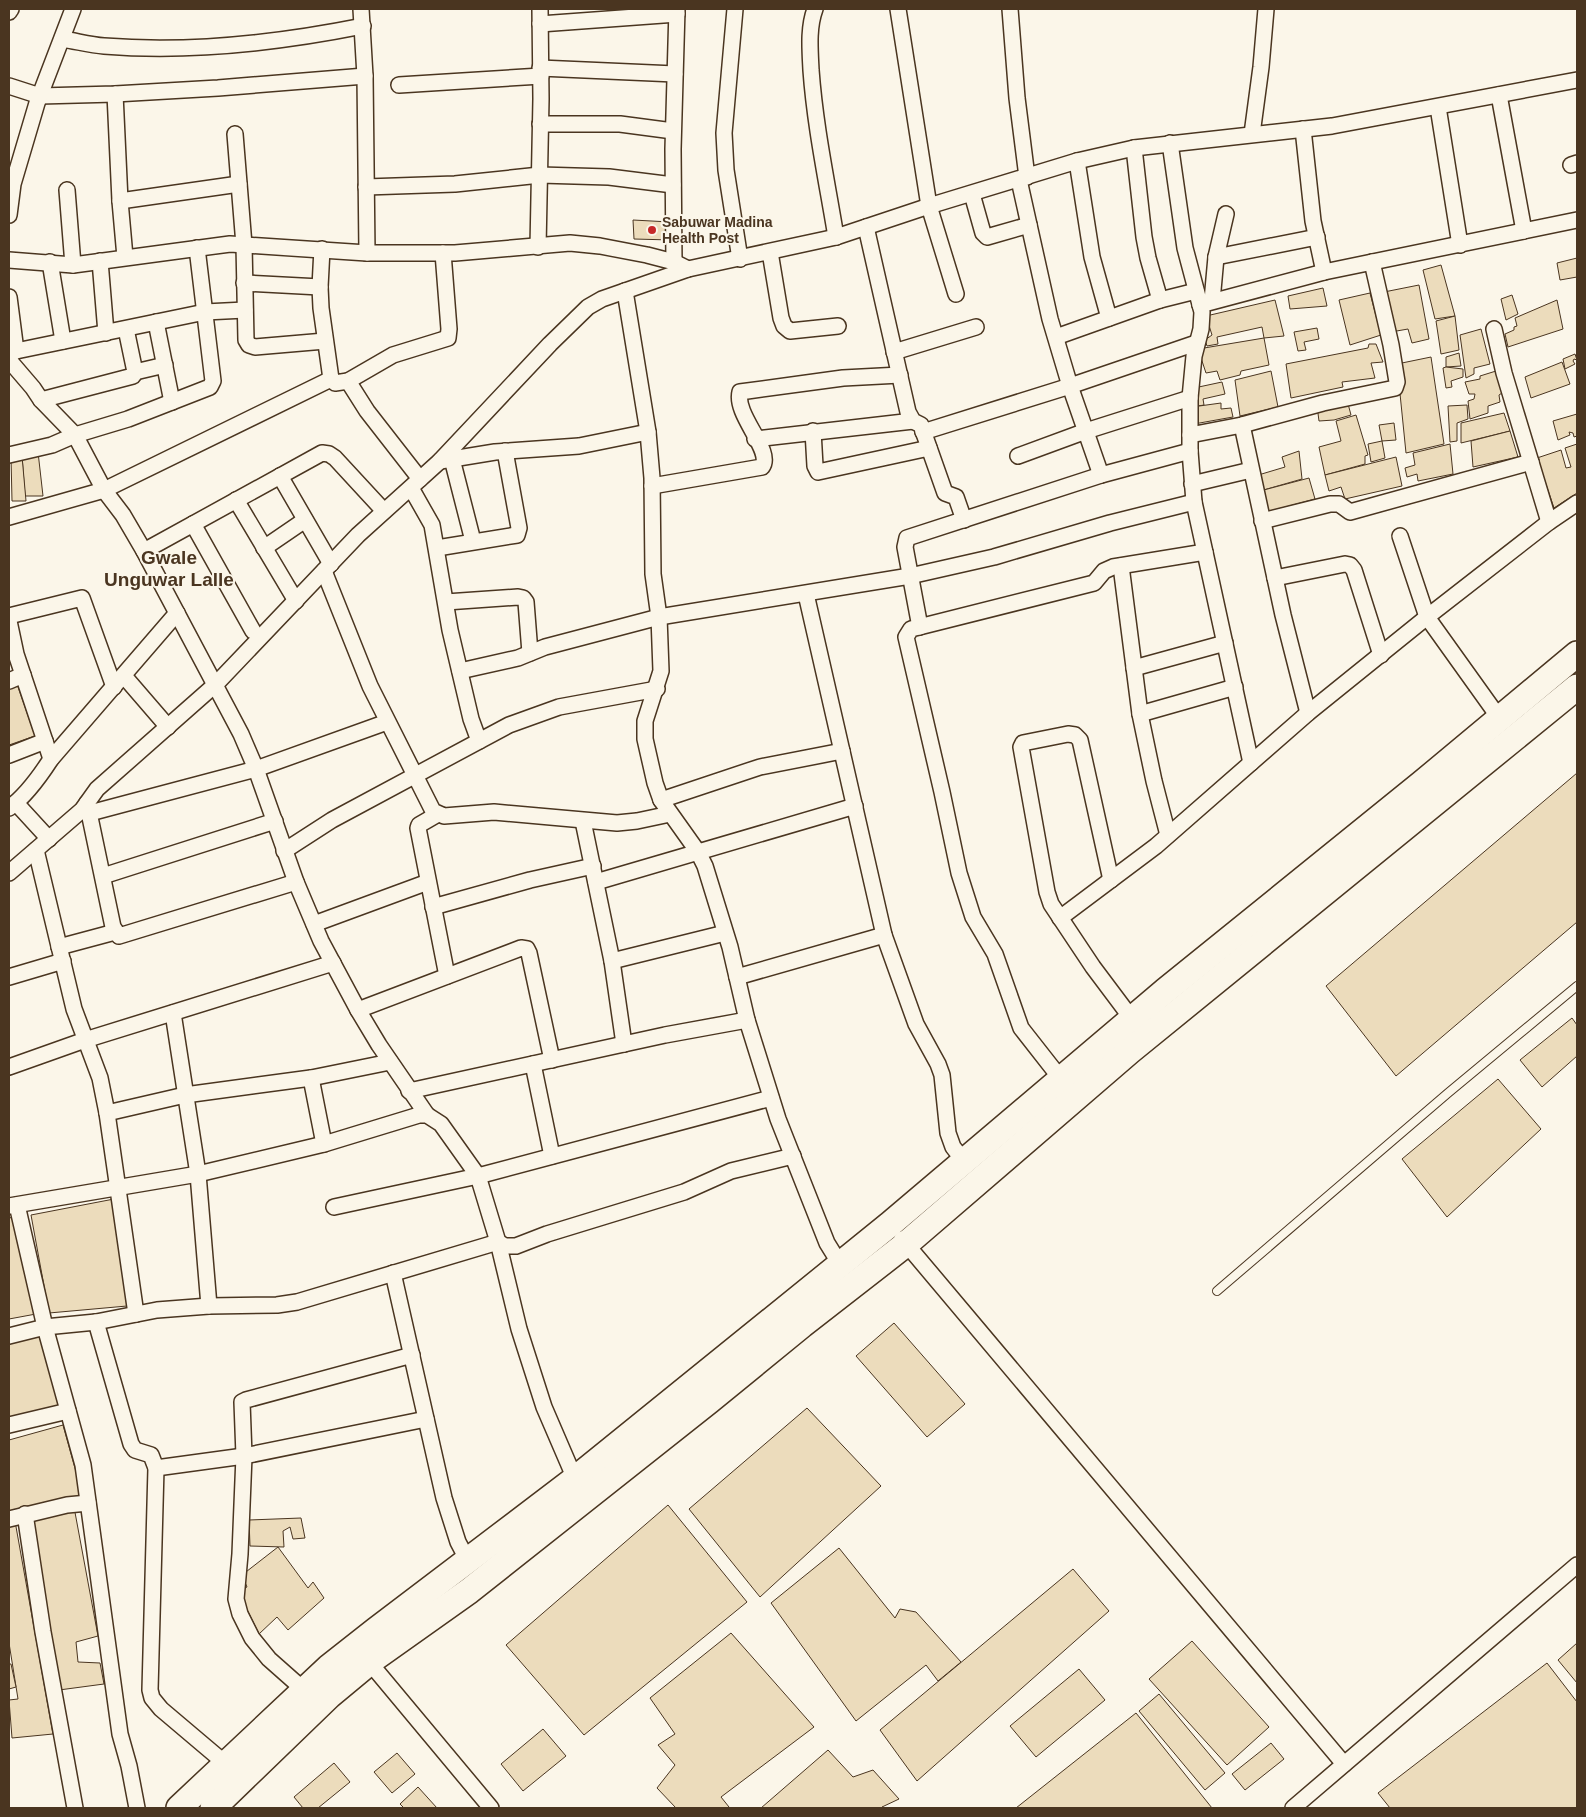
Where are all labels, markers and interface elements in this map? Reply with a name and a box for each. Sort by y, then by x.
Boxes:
place label: Sabuwar Madina Health Post [662,214,773,246]
marker: Sabuwar Madina Health Post [646,224,658,236]
district label: Gwale Unguwar Lalle [104,547,234,590]

